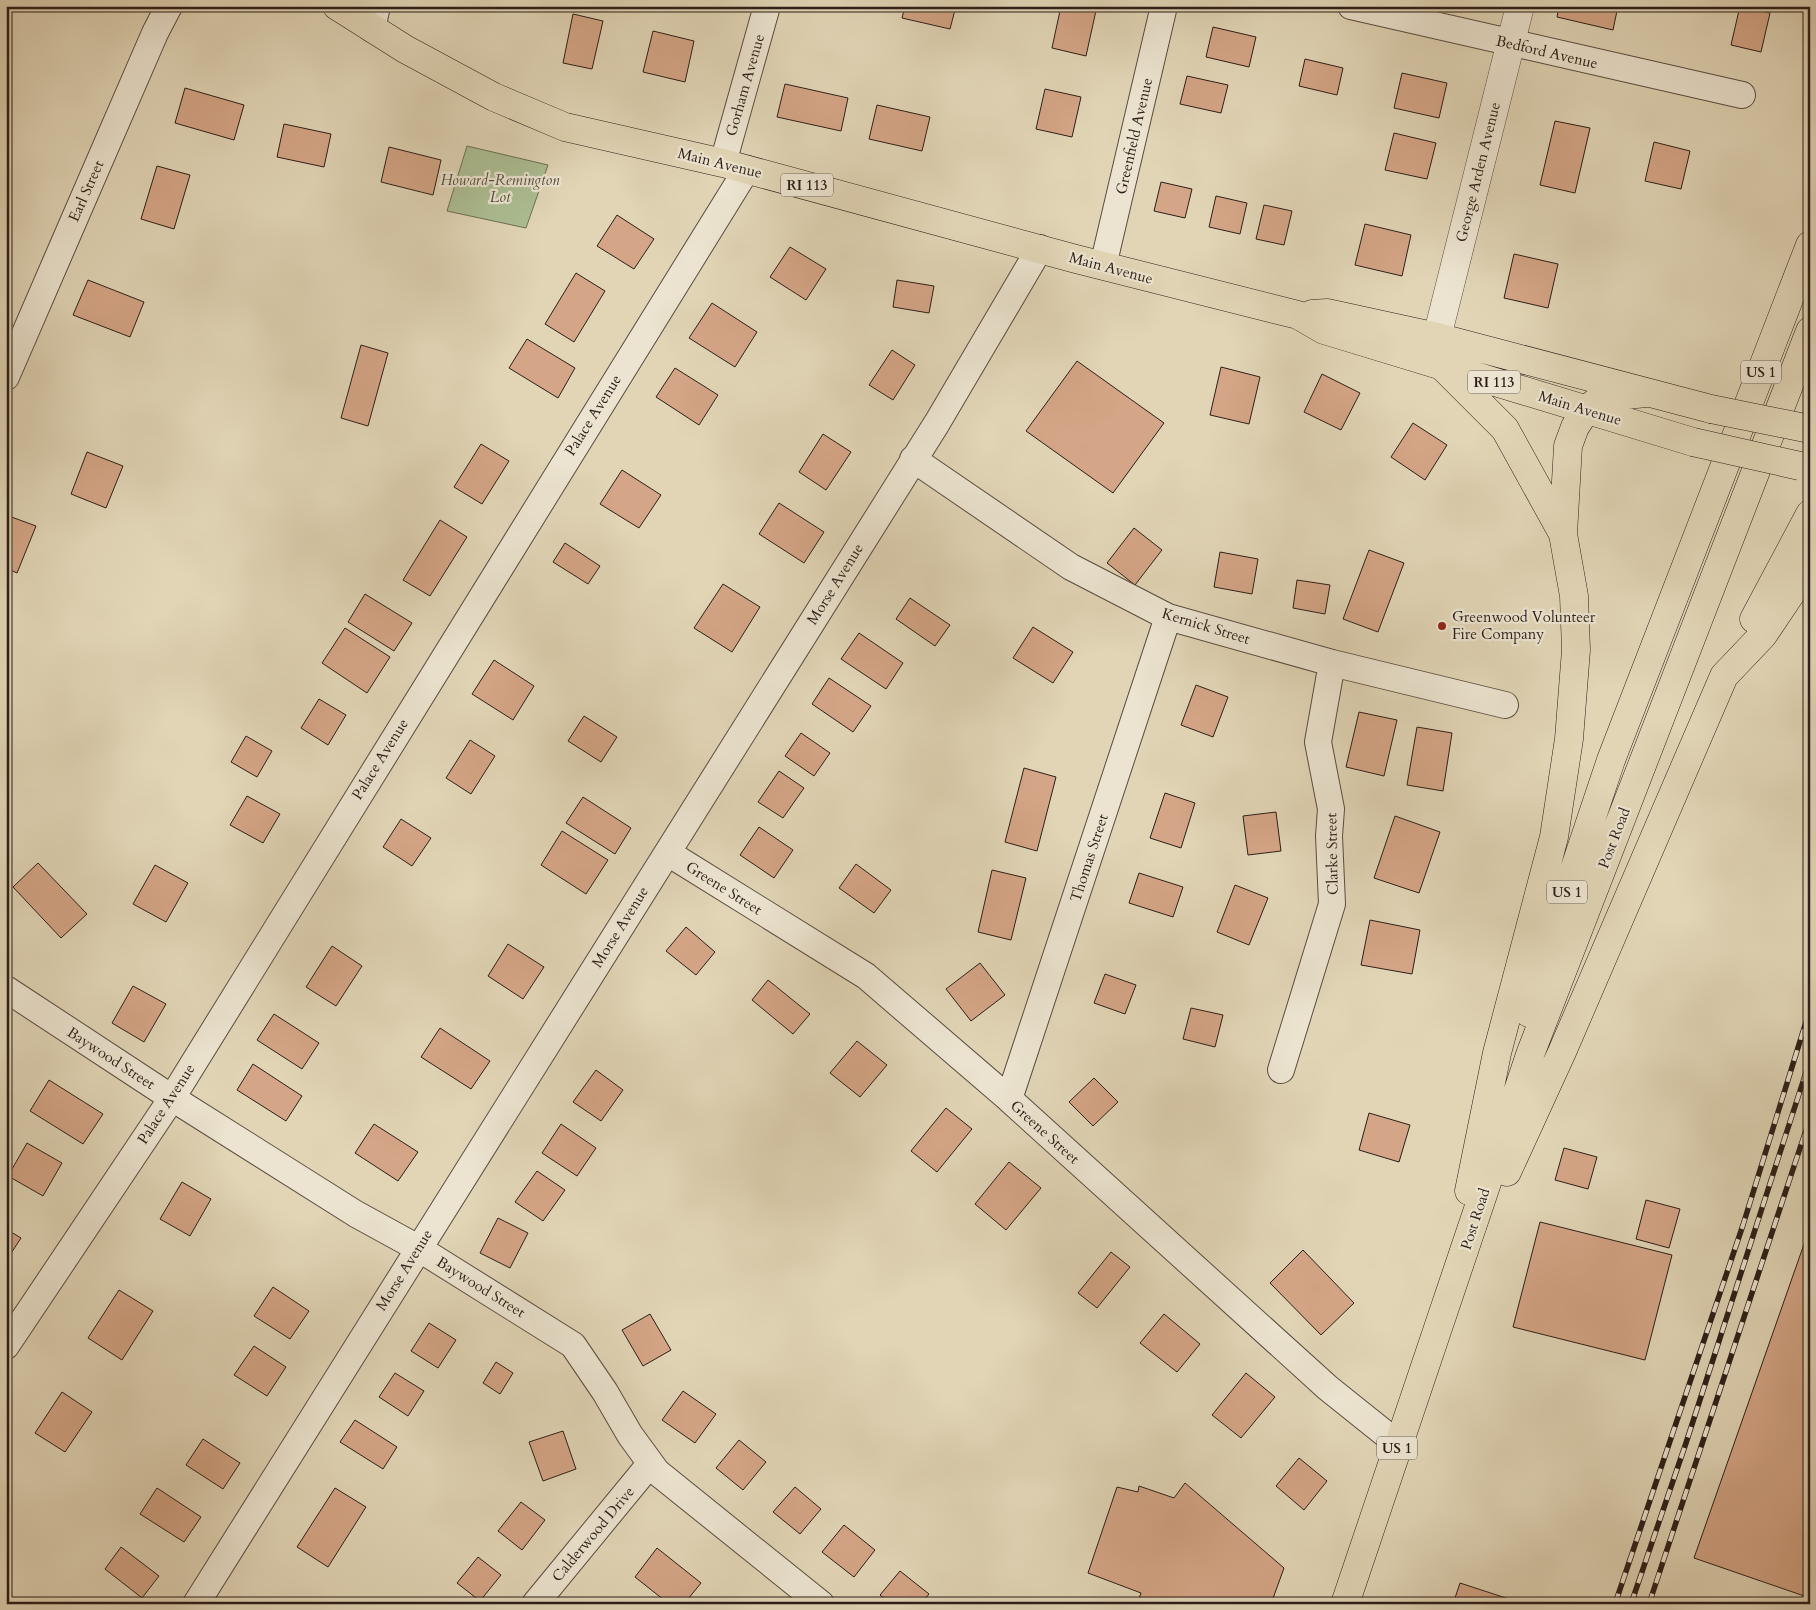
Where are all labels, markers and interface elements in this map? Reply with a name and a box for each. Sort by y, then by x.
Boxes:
street label: Gorham Avenue [721,31,769,138]
street label: Bedford Avenue [1494,31,1600,73]
street label: Greenfield Avenue [1111,75,1157,196]
street label: George Arden Avenue [1451,100,1505,244]
street label: Main Avenue [676,143,764,183]
street label: Earl Street [64,157,108,225]
park label: Howard-Remington Lot [440,170,560,207]
road number: RI 113 [781,174,833,196]
street label: Main Avenue [1067,247,1155,289]
road number: US 1 [1741,361,1781,384]
street label: Palace Avenue [560,371,626,459]
road number: RI 113 [1468,371,1520,394]
street label: Main Avenue [1536,386,1624,430]
street label: Morse Avenue [802,539,868,628]
street label: Kernick Street [1159,603,1253,649]
place label: Greenwood Volunteer Fire Company [1452,607,1596,644]
marker: Greenwood Volunteer Fire Company [1436,620,1448,632]
street label: Palace Avenue [347,715,413,803]
street label: Post Road [1593,805,1635,871]
street label: Thomas Street [1065,811,1113,905]
street label: Clarke Street [1321,812,1343,895]
street label: Greene Street [682,857,766,920]
road number: US 1 [1547,880,1587,904]
street label: Morse Avenue [587,882,653,971]
street label: Baywood Street [63,1022,159,1094]
street label: Palace Avenue [133,1060,200,1148]
street label: Greene Street [1006,1096,1084,1169]
street label: Post Road [1456,1186,1494,1252]
street label: Morse Avenue [371,1225,437,1314]
street label: Baywood Street [433,1252,529,1322]
road number: US 1 [1377,1436,1417,1460]
street label: Calderwood Drive [547,1482,639,1586]

